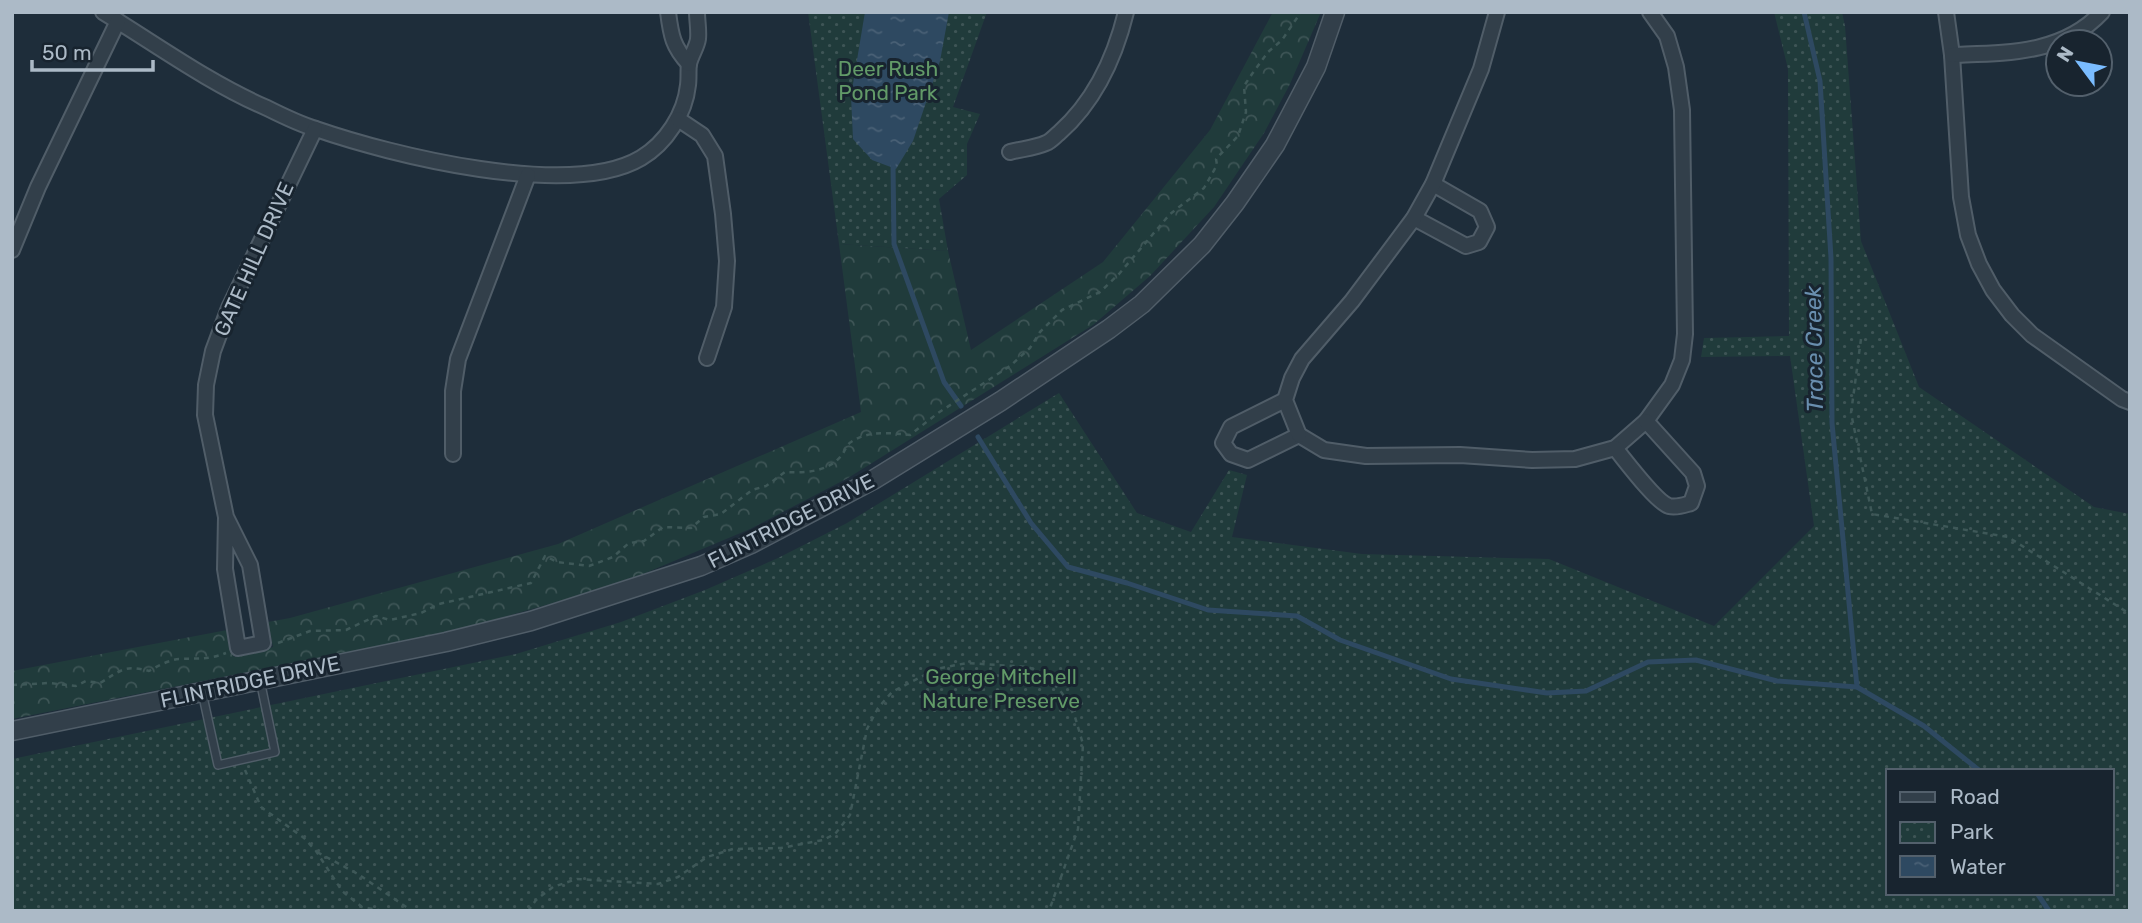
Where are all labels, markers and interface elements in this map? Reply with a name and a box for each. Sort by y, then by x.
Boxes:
scale bar [32,28,152,72]
north arrow [2044,28,2114,98]
text: 50 m [42,40,92,65]
text: N [2052,42,2078,66]
park label: Deer Rush Pond Park [838,56,938,105]
street label: GATE HILL DRIVE [208,178,299,340]
water label: Trace Creek [1799,284,1829,413]
street label: FLINTRIDGE DRIVE [704,468,878,573]
street label: FLINTRIDGE DRIVE [158,650,342,713]
park label: George Mitchell Nature Preserve [922,664,1080,713]
legend [1886,769,2114,895]
text: Road [1950,784,2000,809]
text: Park [1950,819,1994,844]
text: Water [1950,854,2006,879]

